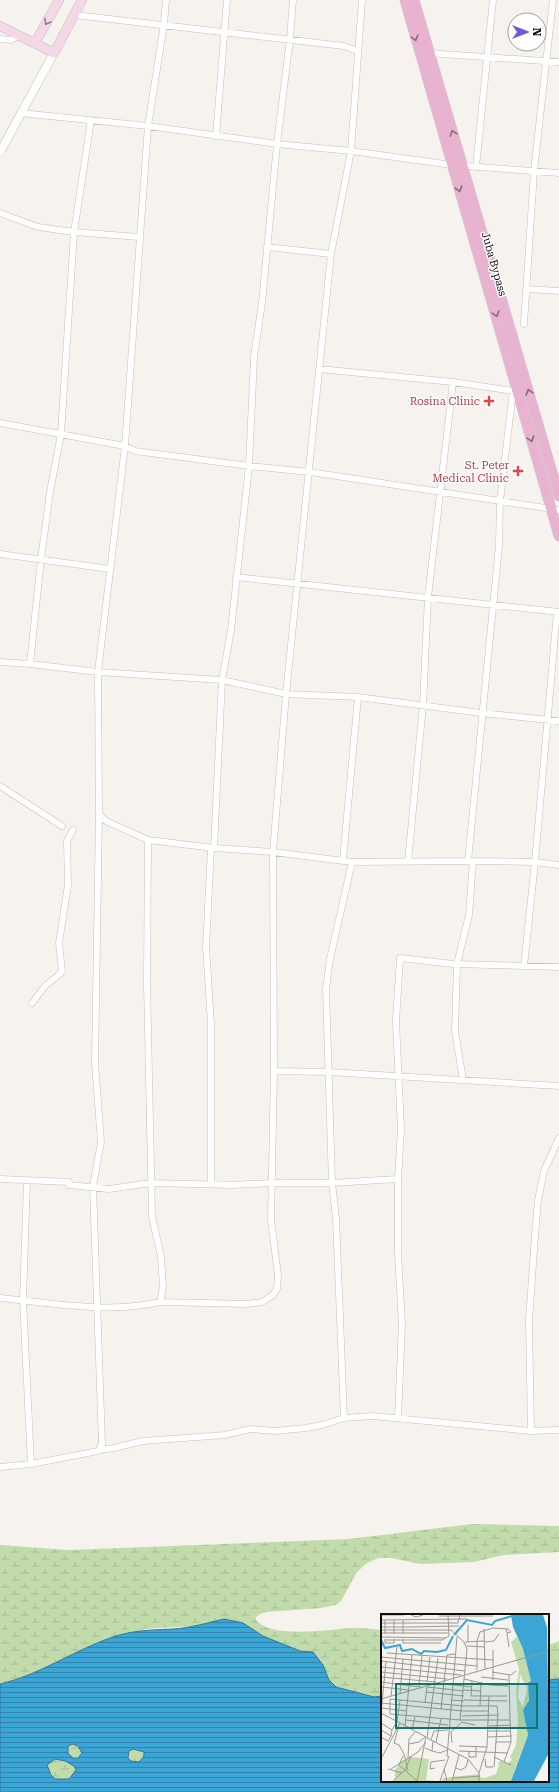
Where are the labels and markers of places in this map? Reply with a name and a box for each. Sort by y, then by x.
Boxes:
place label: Rosina Clinic [410,395,480,408]
marker: Rosina Clinic [483,395,495,407]
place label: St. Peter Medical Clinic [432,459,509,485]
marker: St. Peter Medical Clinic [512,465,524,477]

